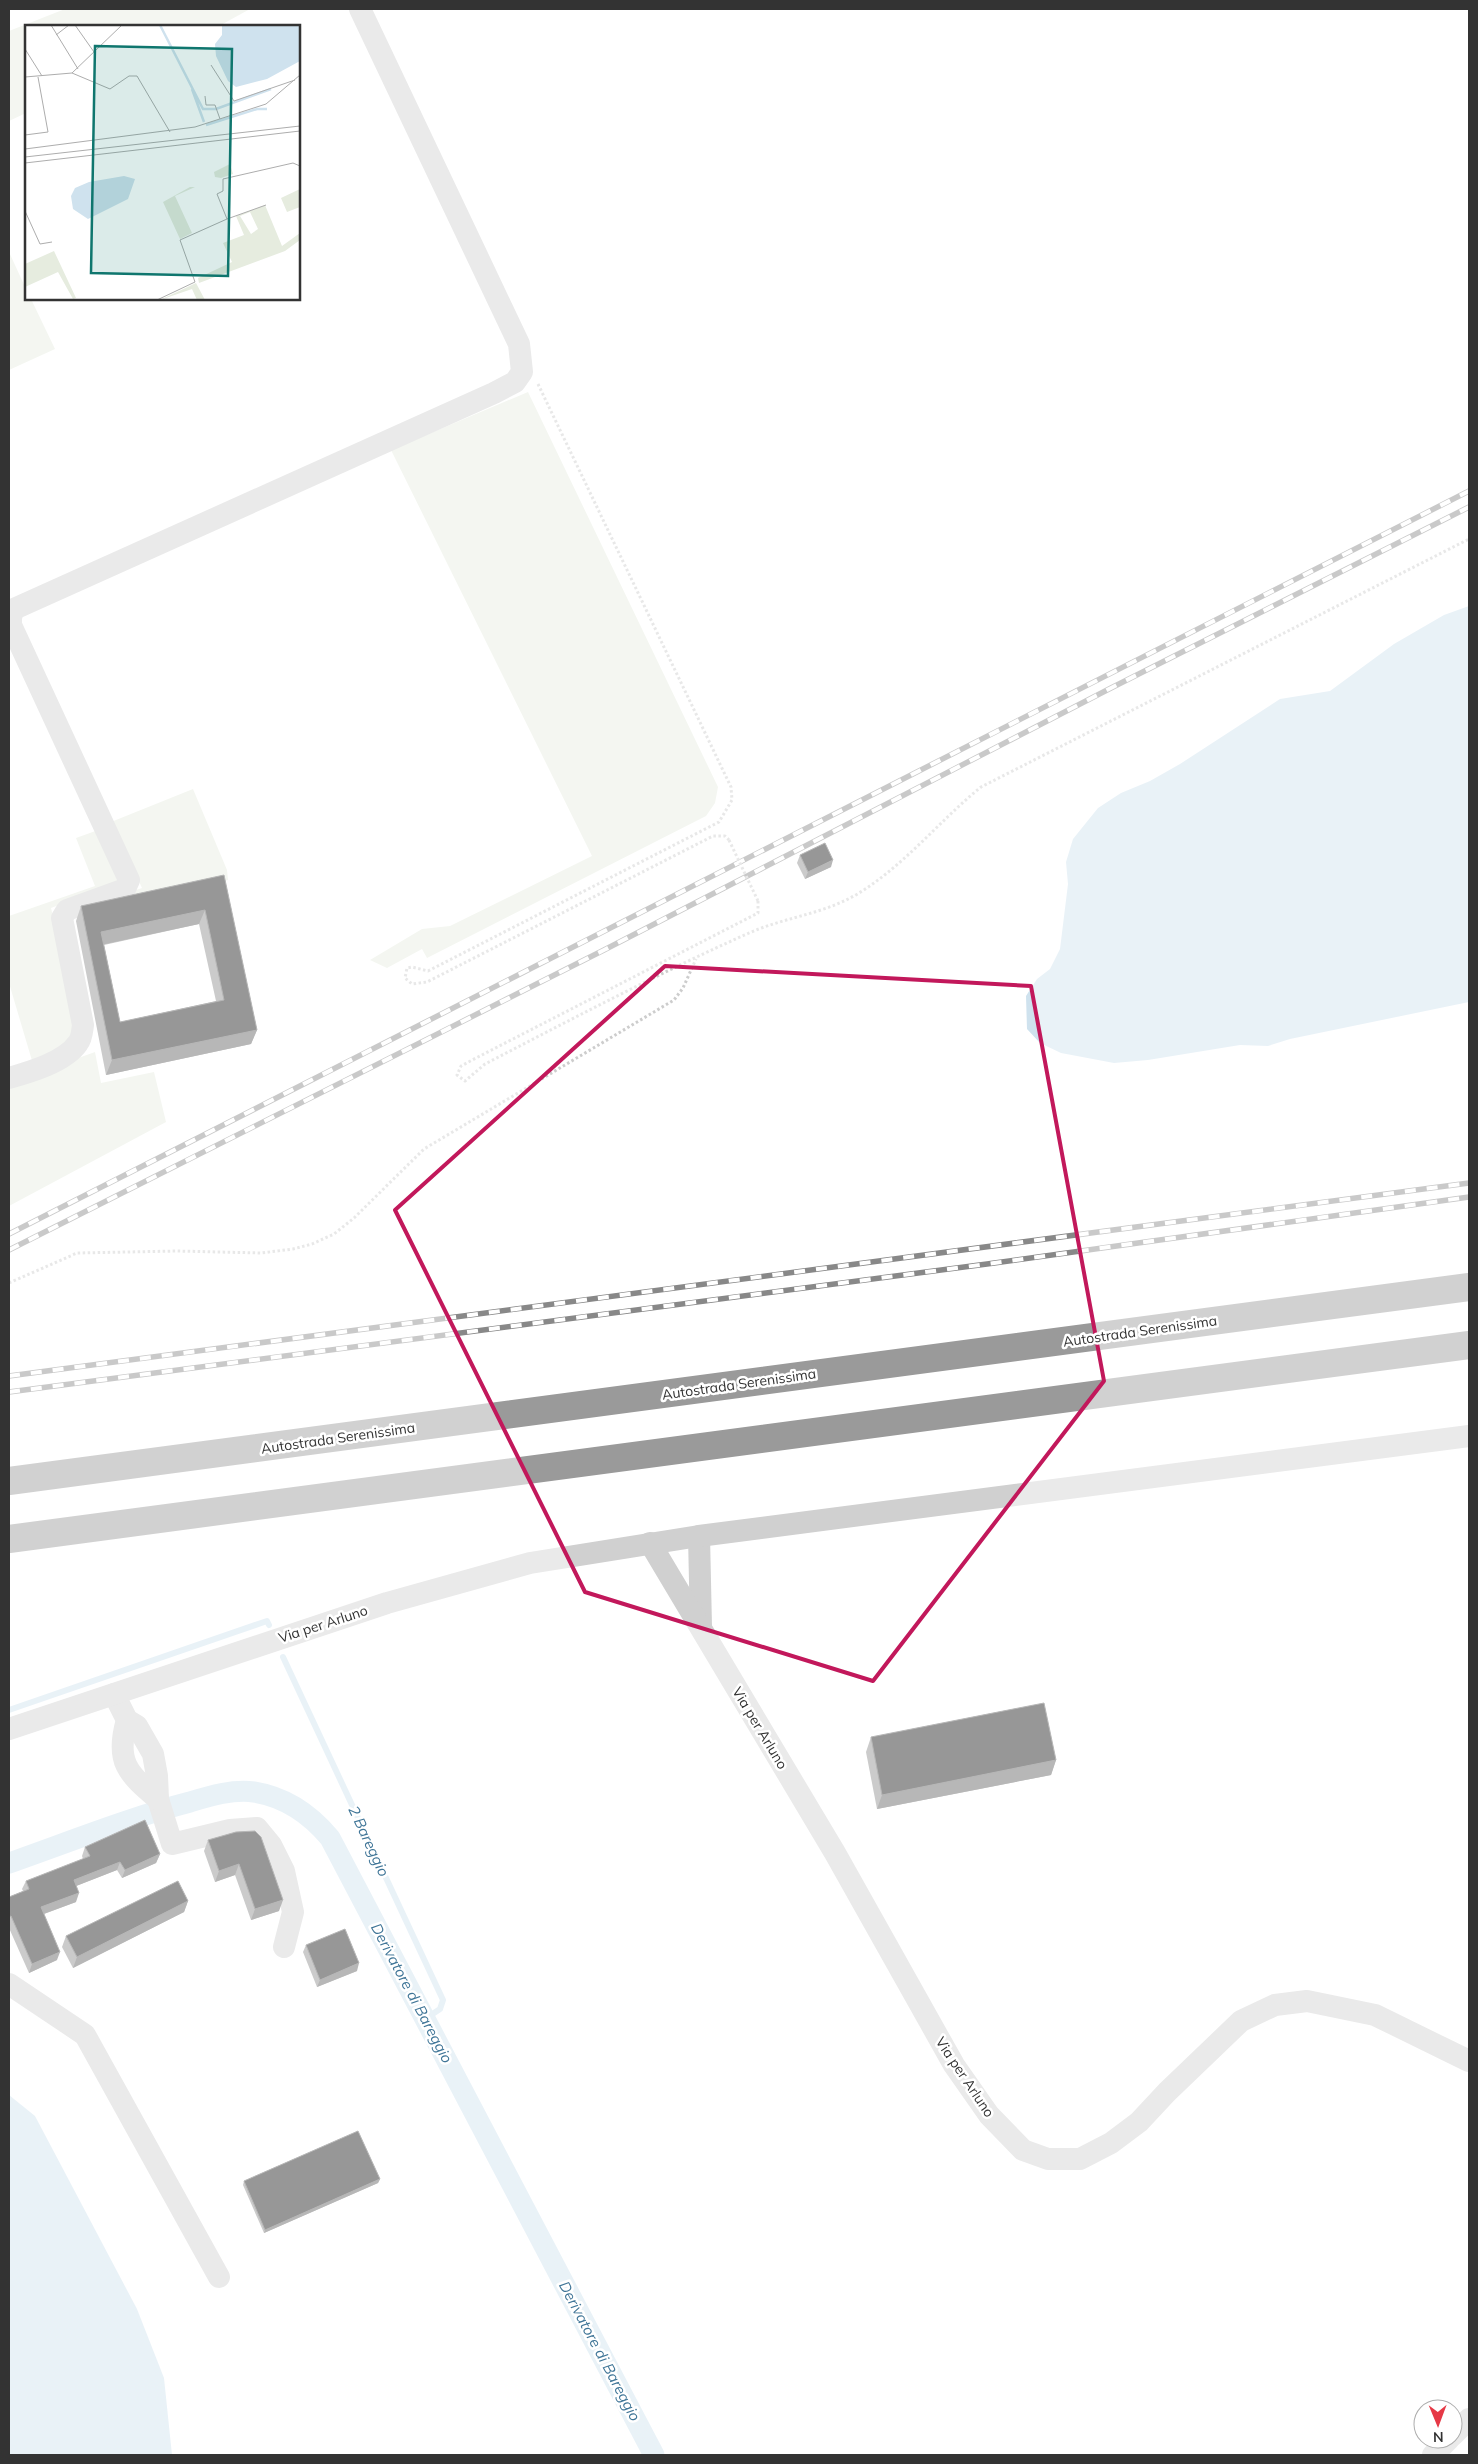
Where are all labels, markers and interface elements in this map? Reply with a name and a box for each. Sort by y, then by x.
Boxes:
inset map [25,25,300,300]
street label: Autostrada Serenissima [1062,1311,1218,1351]
street label: Autostrada Serenissima [661,1364,817,1404]
street label: Autostrada Serenissima [260,1418,416,1458]
street label: Via per Arluno [276,1601,370,1647]
street label: Via per Arluno [728,1684,792,1772]
water label: 2 Bareggio [344,1803,394,1880]
water label: Derivatore di Bareggio [367,1920,457,2067]
street label: Via per Arluno [932,2033,998,2121]
water label: Derivatore di Bareggio [555,2278,645,2425]
north arrow [1413,2399,1463,2449]
text: N [1433,2428,1444,2446]

